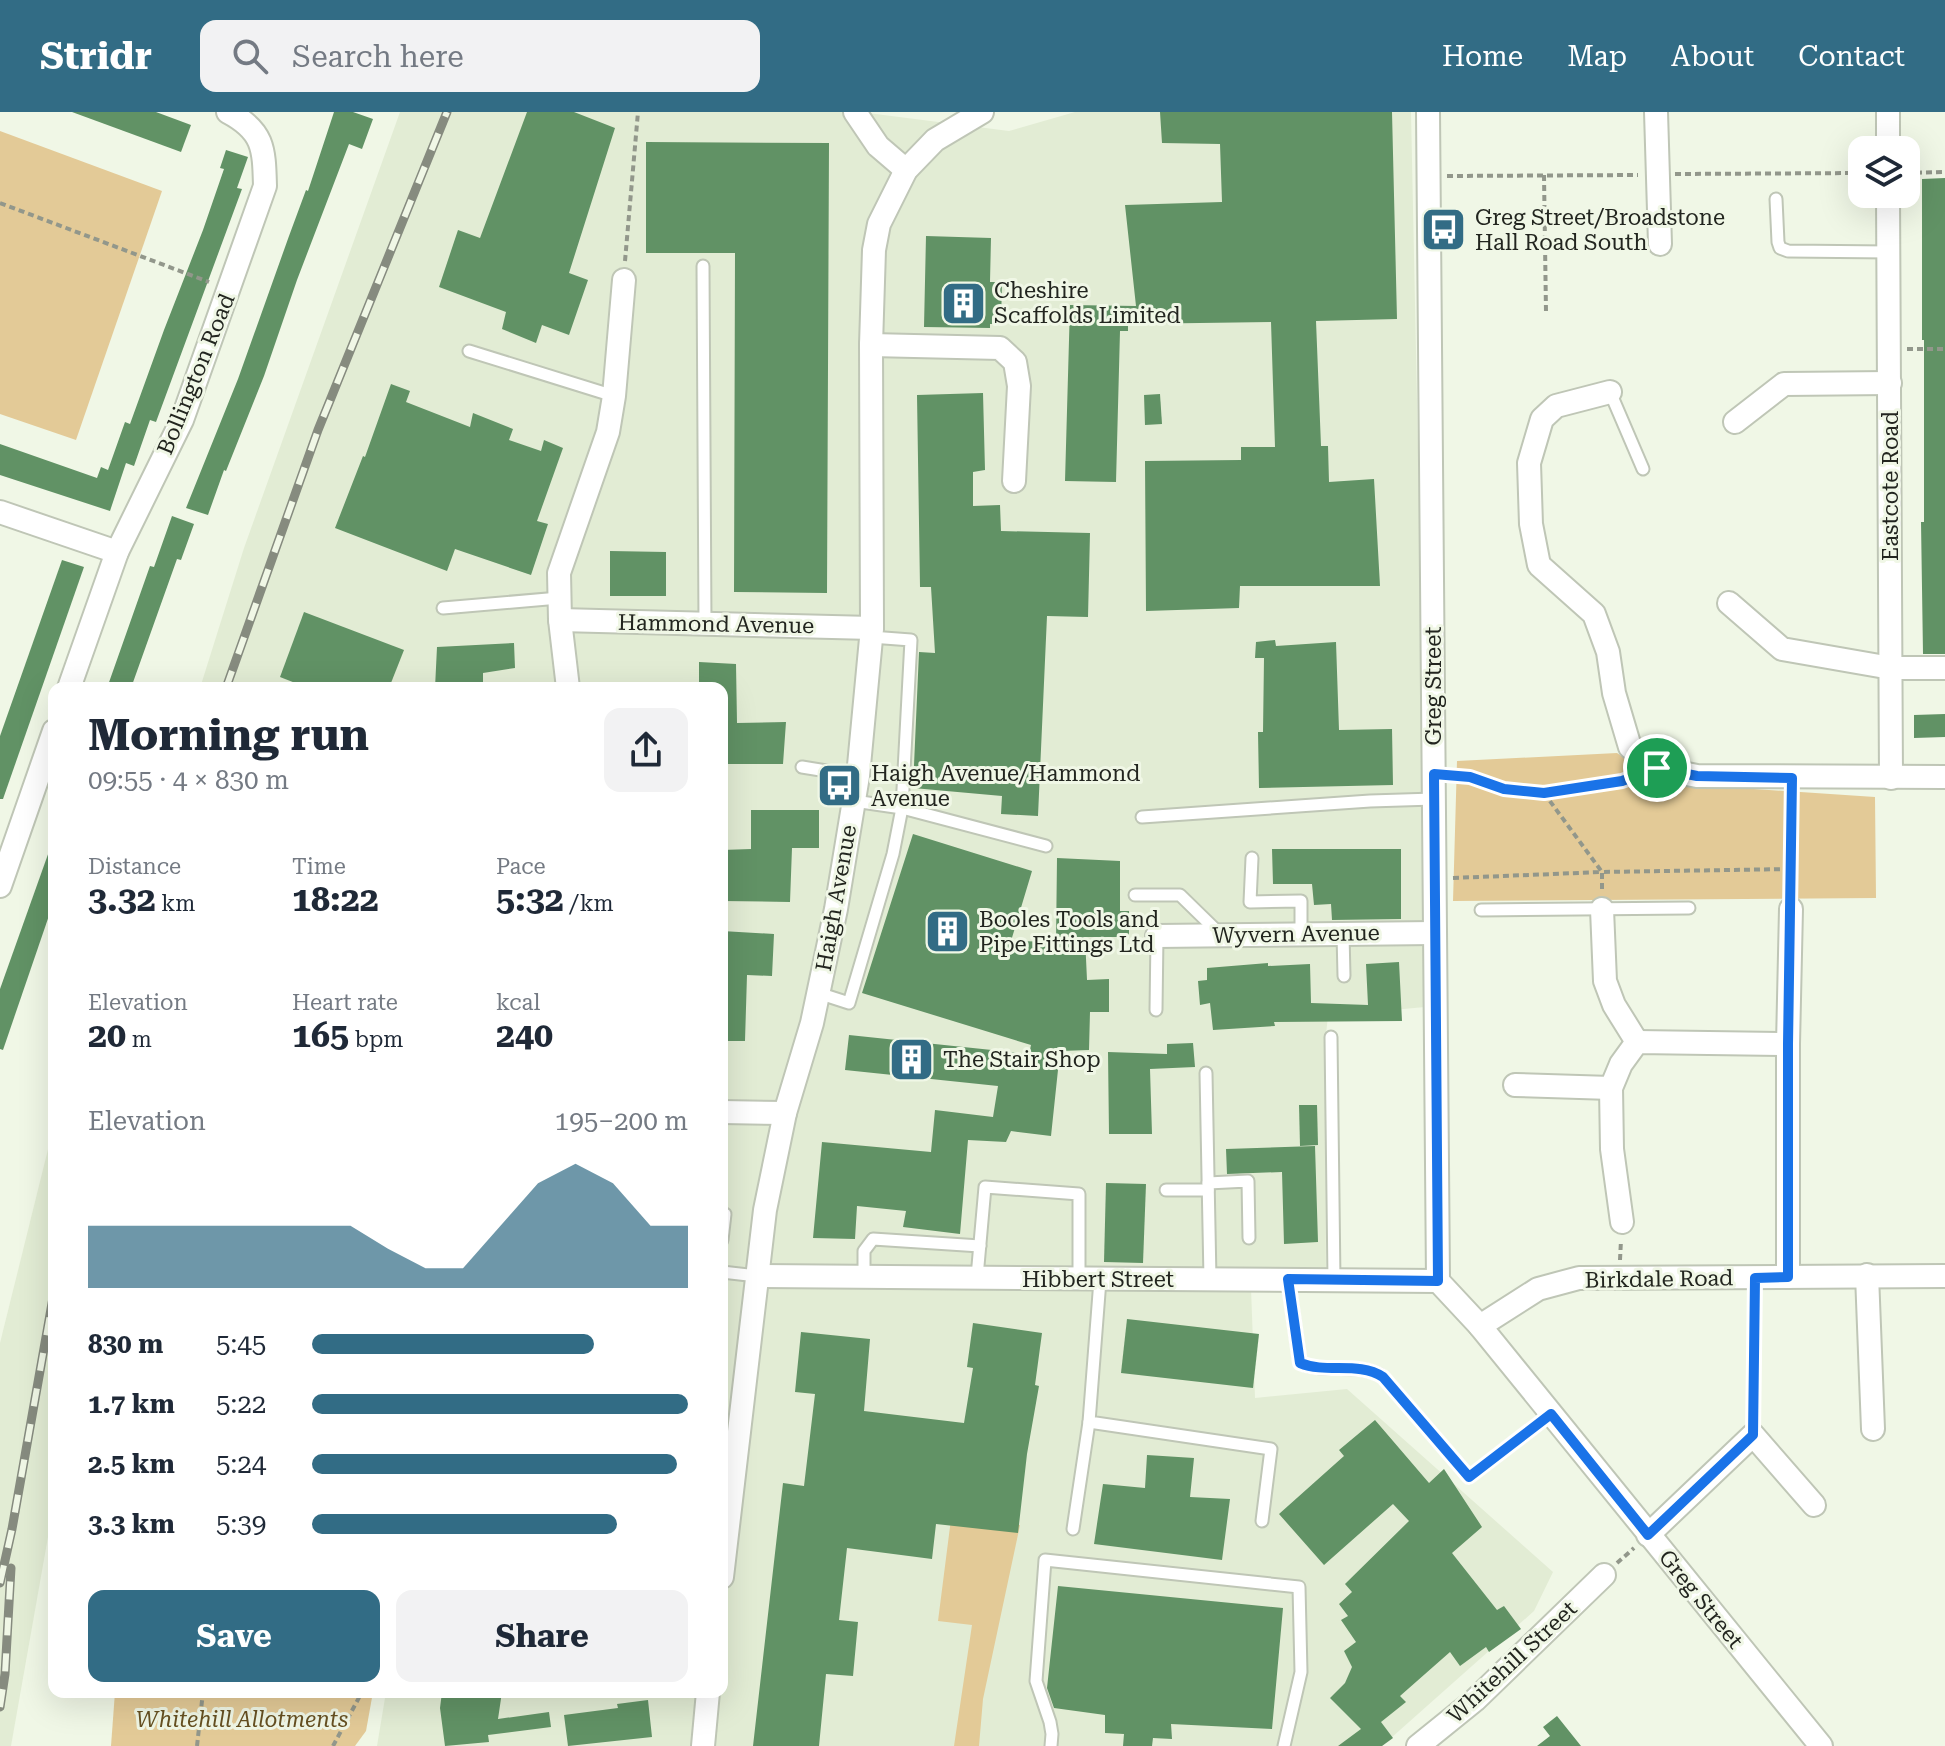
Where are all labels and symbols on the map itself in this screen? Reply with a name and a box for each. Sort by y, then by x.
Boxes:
place label: Greg Street/Broadstone Hall Road South [1475,205,1725,255]
bus stop icon: Greg Street/Broadstone Hall Road South [1420,206,1468,254]
place label: Cheshire Scaffolds Limited [994,278,1181,328]
building icon: Cheshire Scaffolds Limited [939,279,987,327]
street label: Bollington Road [152,290,240,458]
street label: Eastcote Road [1878,411,1903,561]
street label: Hammond Avenue [618,610,814,638]
street label: Greg Street [1421,626,1446,746]
pin [1623,734,1691,802]
place label: Haigh Avenue/Hammond Avenue [871,761,1140,811]
bus stop icon: Haigh Avenue/Hammond Avenue [816,762,864,810]
street label: Haigh Avenue [811,823,861,973]
place label: Booles Tools and Pipe Fittings Ltd [979,907,1159,957]
building icon: Booles Tools and Pipe Fittings Ltd [924,908,972,956]
street label: Wyvern Avenue [1212,920,1380,948]
building icon: The Stair Shop [888,1035,936,1083]
place label: The Stair Shop [943,1047,1101,1072]
street label: Birkdale Road [1584,1265,1734,1293]
street label: Hibbert Street [1022,1267,1174,1292]
street label: Greg Street [1654,1545,1748,1653]
street label: Whitehill Street [1442,1596,1582,1728]
park label: Whitehill Allotments [136,1707,348,1732]

